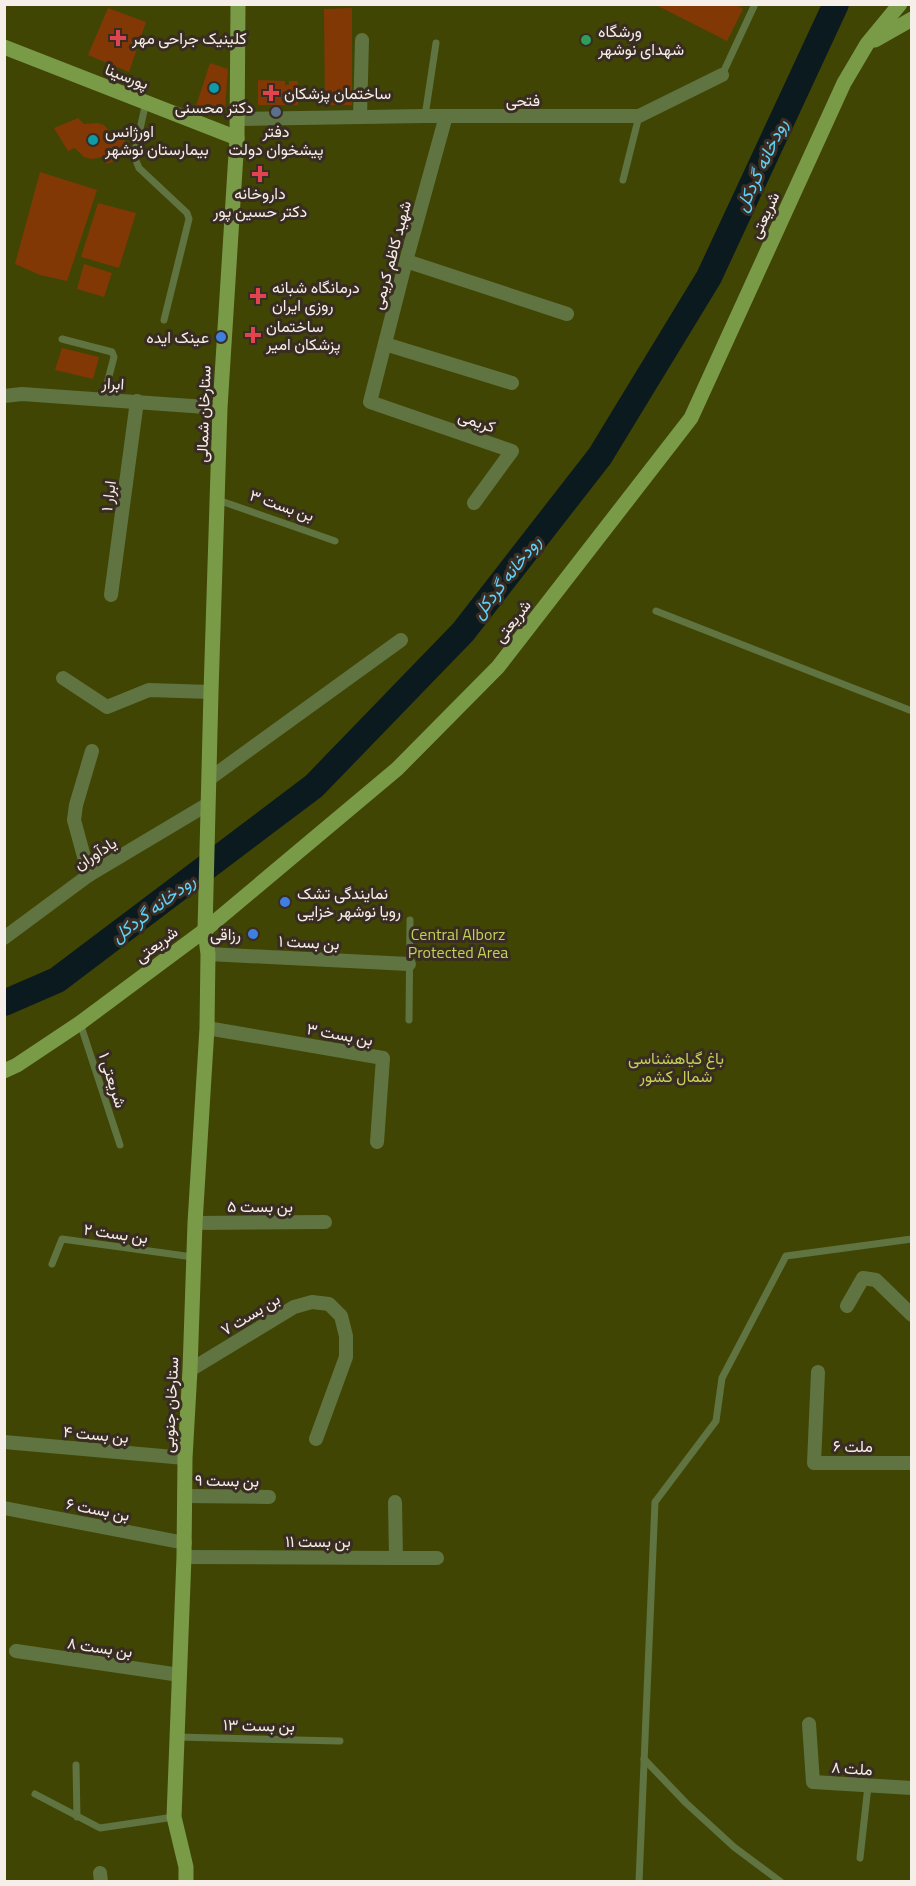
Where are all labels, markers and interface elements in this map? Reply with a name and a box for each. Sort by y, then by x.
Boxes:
place label: ورشگاه شهدای نوشهر [597,19,684,61]
place label: کلینیک جراحی مهر [131,26,247,50]
marker: کلینیک جراحی مهر [109,29,127,47]
marker: ورشگاه شهدای نوشهر [579,33,593,47]
street label: پورسینا [102,57,153,95]
marker: دکتر محسنی [207,81,221,95]
place label: ساختمان پزشکان [284,81,391,105]
marker: ساختمان پزشکان [262,84,280,102]
street label: فتحی [506,88,540,112]
place label: دکتر محسنی [175,95,253,119]
marker: دفتر پیشخوان دولت [269,105,283,119]
water label: رودخانه گردکل [728,114,794,216]
place label: اورژانس بیمارستان نوشهر [104,119,209,161]
place label: دفتر پیشخوان دولت [228,119,324,161]
marker: اورژانس بیمارستان نوشهر [86,133,100,147]
marker: داروخانه دکتر حسین پور [253,167,267,181]
place label: داروخانه دکتر حسین پور [212,181,307,223]
street label: شریعتی [743,188,785,242]
street label: شهید کاظم کریمی [365,198,417,312]
place label: درمانگاه شبانه روزی ایران [272,275,360,317]
marker: درمانگاه شبانه روزی ایران [249,287,267,305]
place label: ساختمان پزشکان امیر [265,314,341,356]
place label: عینک ایده [146,325,209,349]
marker: ساختمان پزشکان امیر [244,326,262,344]
marker: عینک ایده [214,330,228,344]
street label: ستارخان شمالی [189,365,217,463]
street label: ابرار [100,370,125,396]
street label: کریمی [455,403,499,439]
street label: ابرار ۱ [94,479,122,513]
street label: بن بست ۳ [246,483,318,527]
water label: رودخانه گردکل [465,529,547,625]
street label: شریعتی [487,594,537,648]
street label: یادآوران [69,830,121,876]
water label: رودخانه گردکل [105,867,201,949]
place label: نمایندگی تشک رویا نوشهر خزایی [297,881,401,923]
marker: نمایندگی تشک رویا نوشهر خزایی [278,895,292,909]
street label: شریعتی [129,920,183,968]
place label: رزاقی [210,922,241,946]
park label: Central Alborz Protected Area [408,922,508,964]
marker: رزاقی [246,927,260,941]
street label: بن بست ۱ [278,928,340,956]
street label: بن بست ۳ [305,1016,375,1052]
park label: باغ گیاهشناسی شمال کشور [628,1046,724,1088]
street label: شریعتی ۱ [93,1049,133,1111]
street label: بن بست ۵ [227,1194,293,1218]
street label: بن بست ۲ [82,1217,150,1249]
street label: بن بست ۷ [216,1287,284,1341]
street label: ستارخان جنوبی [155,1356,185,1454]
street label: بن بست ۴ [62,1419,130,1449]
street label: ملت ۶ [833,1434,873,1458]
street label: بن بست ۹ [195,1467,259,1493]
street label: بن بست ۶ [64,1491,132,1527]
street label: بن بست ۱۱ [285,1529,351,1553]
street label: بن بست ۸ [66,1631,134,1663]
street label: بن بست ۱۳ [223,1712,295,1738]
street label: ملت ۸ [830,1755,874,1781]

